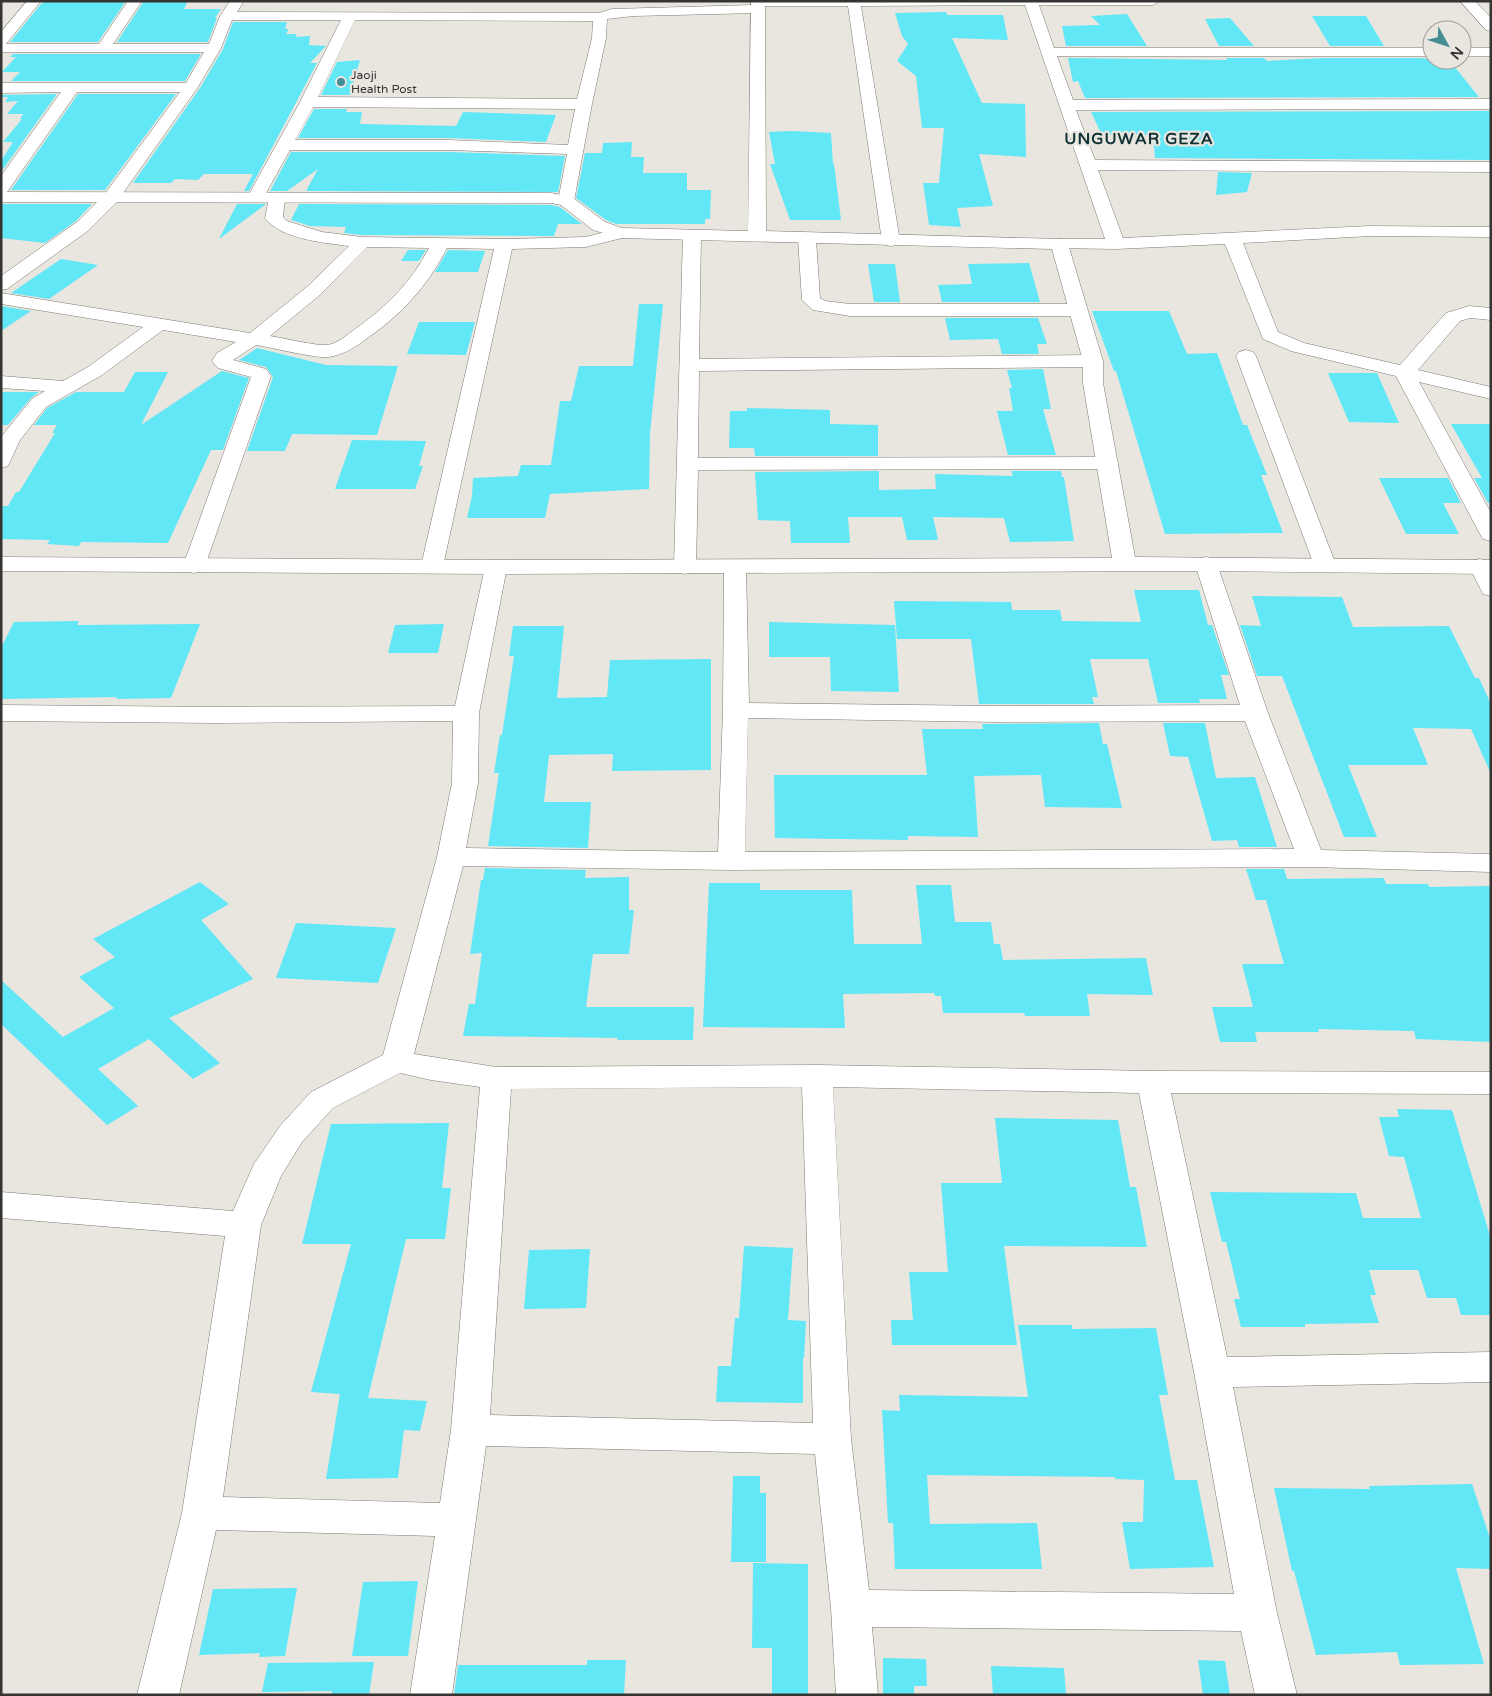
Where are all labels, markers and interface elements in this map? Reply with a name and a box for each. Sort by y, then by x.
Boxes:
north arrow [1422,20,1472,70]
text: N [1446,43,1467,63]
place label: Jaoji Health Post [351,68,417,96]
marker: Jaoji Health Post [335,76,347,88]
district label: UNGUWAR GEZA [1064,129,1214,149]

